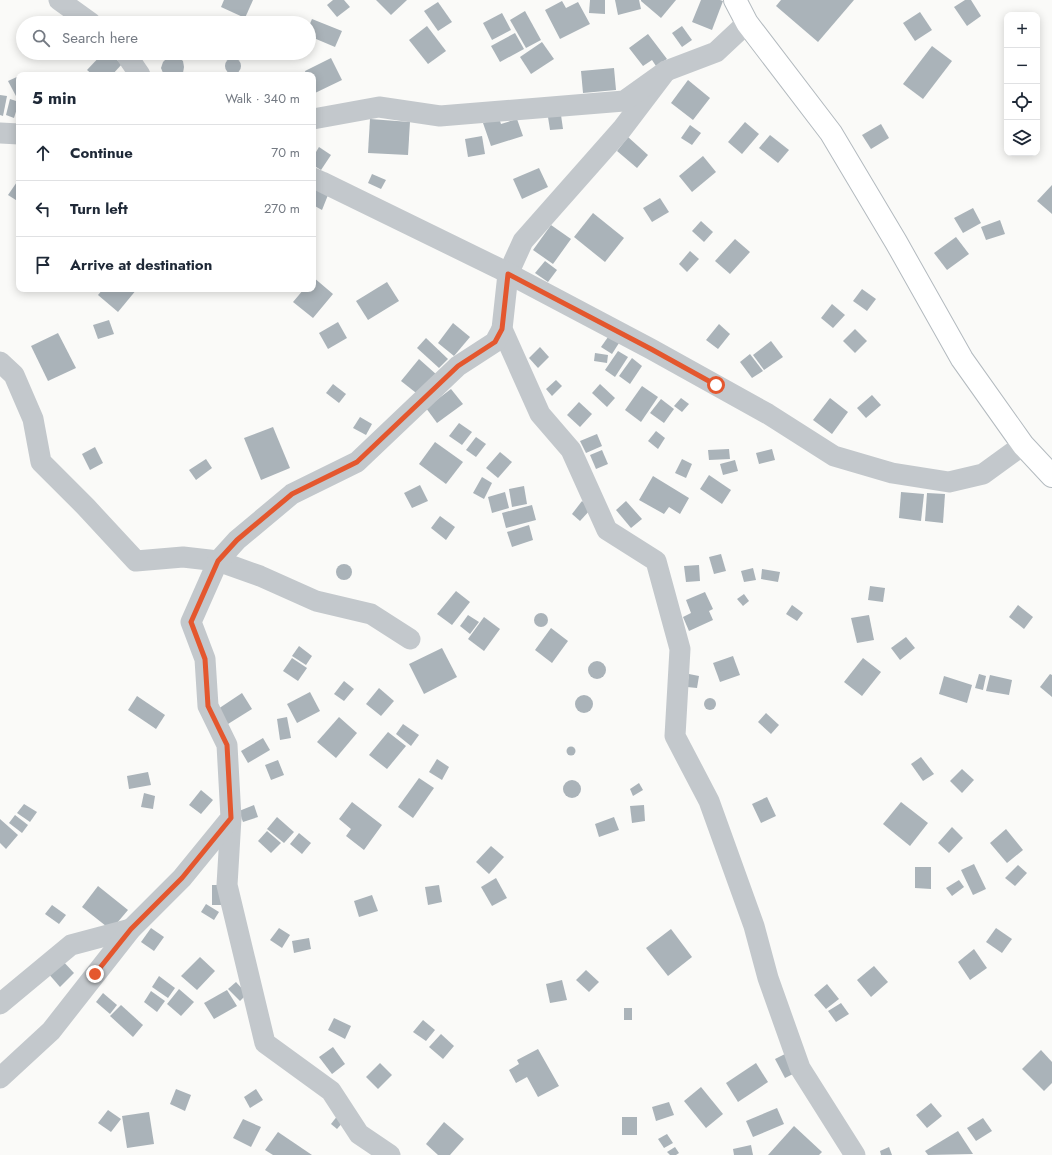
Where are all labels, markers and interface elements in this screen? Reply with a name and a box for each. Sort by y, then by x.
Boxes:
map controls [1004,12,1040,156]
button: + [1004,12,1040,48]
search box [16,16,316,60]
icon: search [30,27,52,49]
text: Search here [62,27,138,49]
button: − [1004,48,1040,84]
button: locate [1004,84,1040,120]
text: 5 min [32,86,76,110]
text: Walk · 340 m [225,89,300,108]
button: layers [1004,120,1040,156]
icon: ahead [32,142,54,164]
text: Continue [70,142,133,164]
text: 70 m [271,143,300,162]
icon: left [32,198,54,220]
text: Turn left [70,198,128,220]
text: 270 m [264,199,300,218]
icon: arrive [32,254,54,276]
text: Arrive at destination [70,254,212,276]
route start [707,376,725,394]
route end [86,965,104,983]

